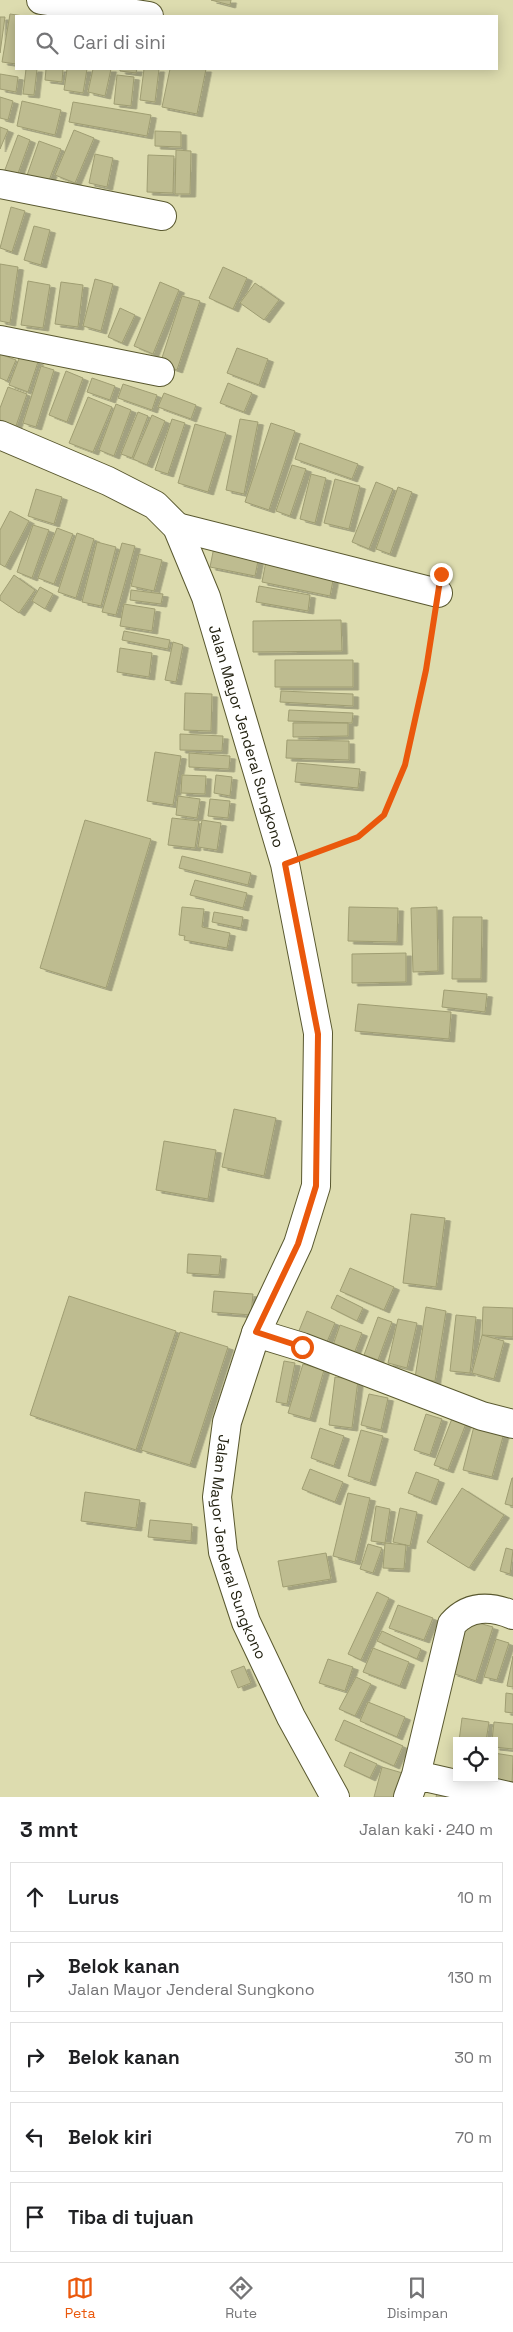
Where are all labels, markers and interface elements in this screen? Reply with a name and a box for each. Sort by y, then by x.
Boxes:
search box [15,15,498,70]
icon: search [33,29,61,57]
text: Cari di sini [73,30,166,55]
route end [430,563,453,586]
street label: Jalan Mayor Jenderal Sungkono [205,622,289,850]
route start [291,1336,314,1359]
street label: Jalan Mayor Jenderal Sungkono [207,1433,272,1662]
map controls [453,1737,498,1782]
button: locate [453,1737,498,1782]
text: 3 mnt [20,1816,78,1843]
text: Jalan kaki · 240 m [359,1819,493,1840]
icon: ahead [21,1883,49,1911]
text: Lurus [68,1885,119,1910]
text: 10 m [457,1887,492,1908]
text: Belok kanan [68,1954,180,1979]
icon: right [21,1963,49,1991]
text: 130 m [448,1967,492,1988]
text: Jalan Mayor Jenderal Sungkono [68,1979,315,2000]
icon: right [21,2043,49,2071]
text: Belok kanan [68,2045,180,2070]
text: 30 m [454,2047,492,2068]
icon: left [21,2123,49,2151]
text: Belok kiri [68,2125,152,2150]
text: 70 m [455,2127,492,2148]
icon: arrive [21,2203,49,2231]
text: Tiba di tujuan [68,2205,194,2230]
tab: Peta [65,2274,96,2322]
tab: Rute [225,2274,257,2322]
tab: Disimpan [387,2274,448,2322]

